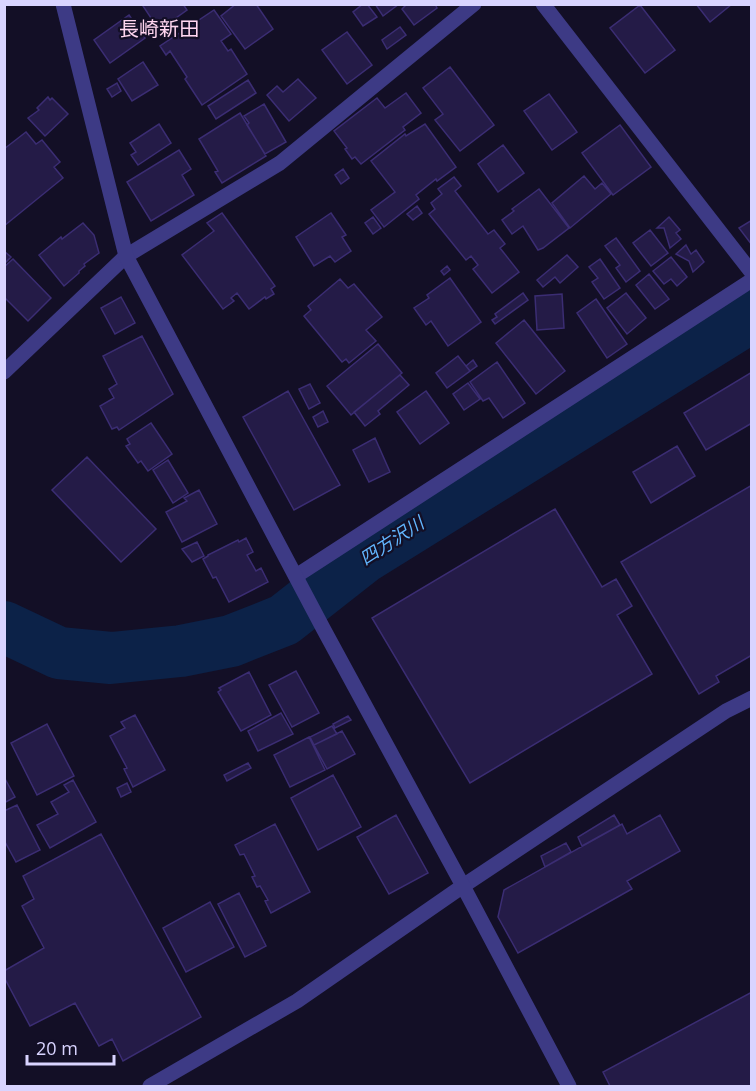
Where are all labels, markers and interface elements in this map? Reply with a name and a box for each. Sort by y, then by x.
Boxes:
district label: 長崎新田 [119,15,199,42]
water label: 四方沢川 [355,509,430,570]
scale bar [27,1028,114,1066]
text: 20 m [36,1036,78,1060]

